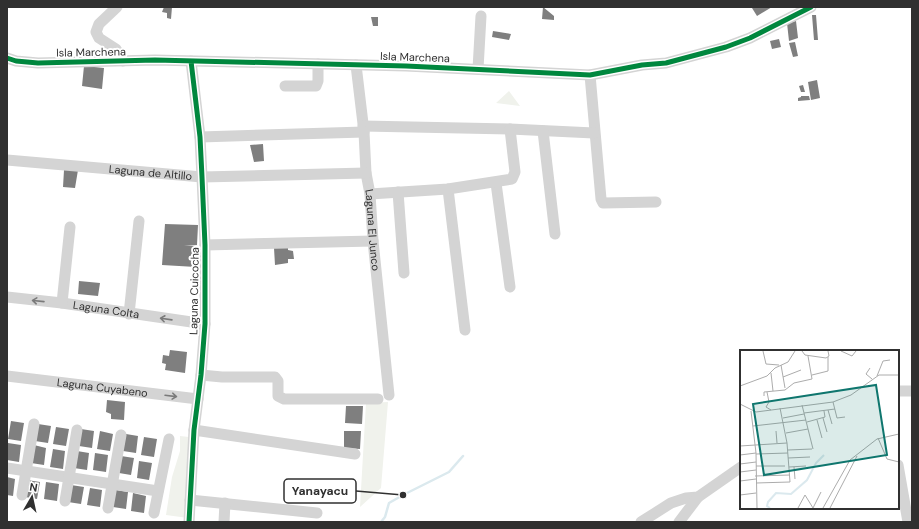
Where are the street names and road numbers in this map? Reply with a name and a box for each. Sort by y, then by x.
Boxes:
street label: Isla Marchena [56,44,126,60]
street label: Isla Marchena [380,49,450,65]
street label: Laguna de Altillo [108,162,193,183]
street label: Laguna El Junco [362,188,383,272]
street label: Laguna Cuicocha [186,247,202,335]
street label: Laguna Colta [72,298,140,321]
street label: Laguna Cuyabeno [56,375,149,400]

